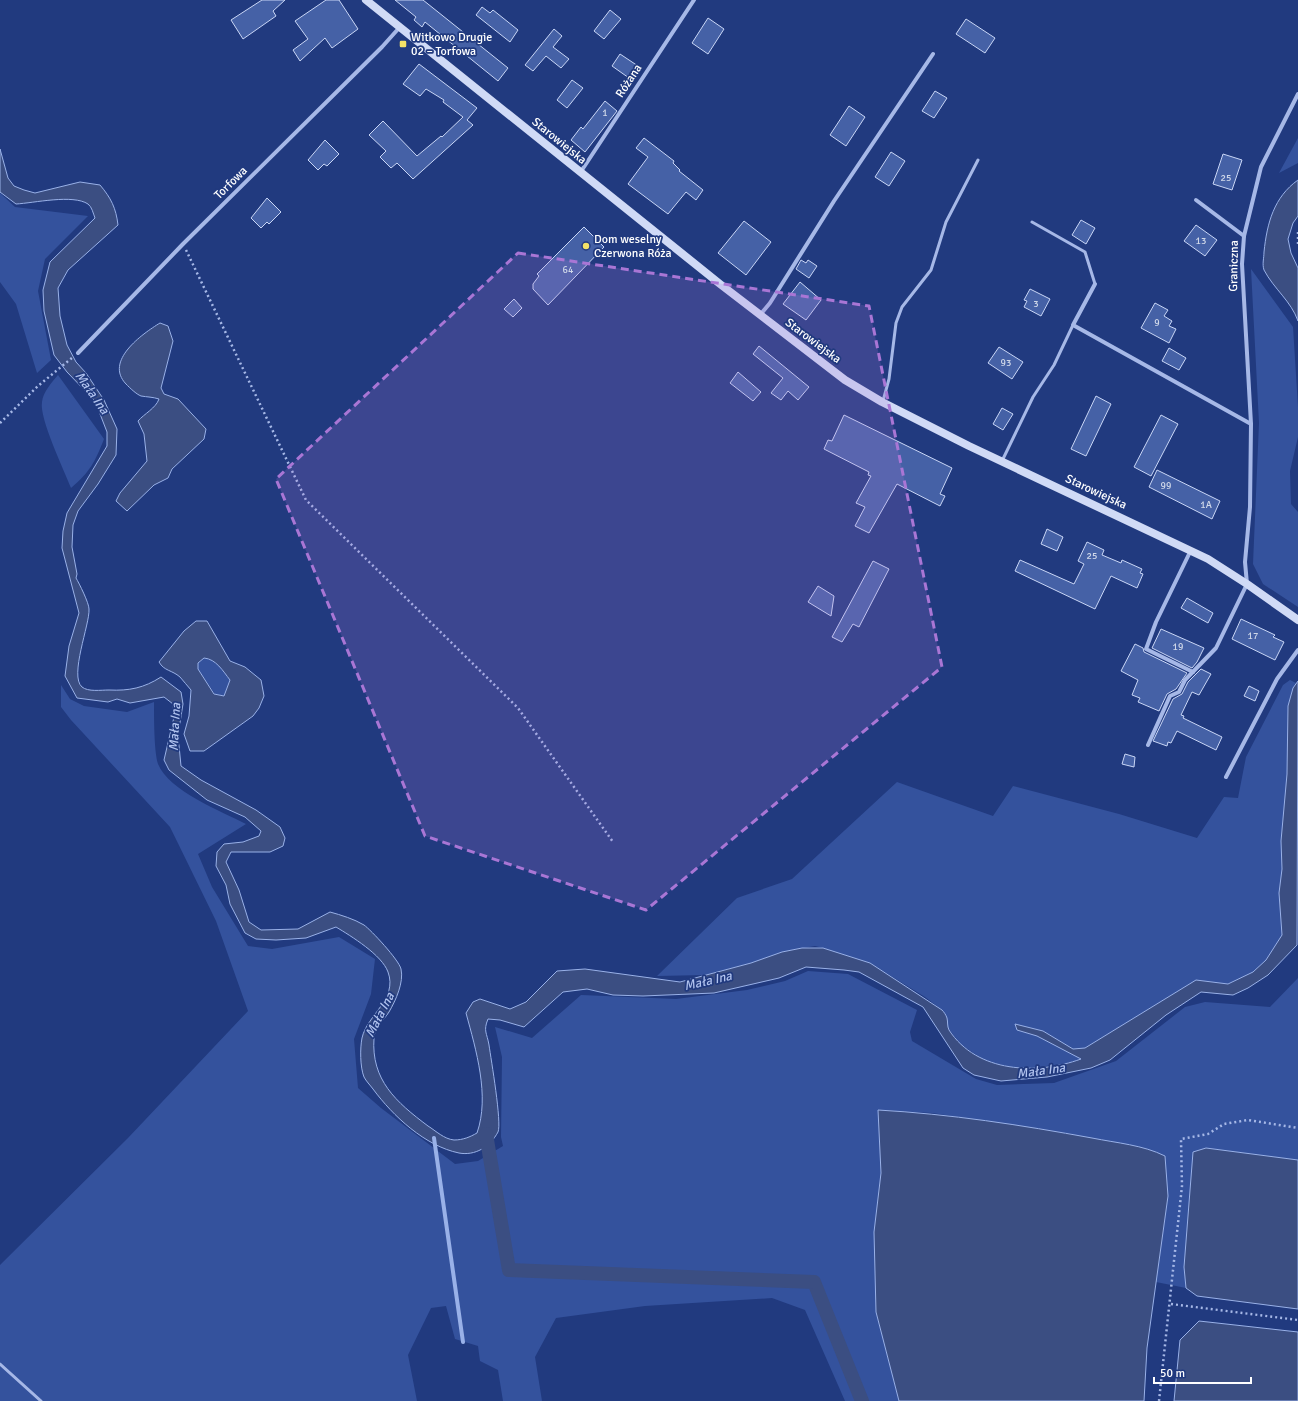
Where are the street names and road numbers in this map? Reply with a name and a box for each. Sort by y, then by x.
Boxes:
street label: Różana [613,61,645,101]
street label: Starowiejska [529,114,589,168]
street label: Torfowa [211,163,251,203]
street label: Graniczna [1226,240,1242,292]
street label: Starowiejska [782,315,844,367]
street label: Starowiejska [1063,471,1129,513]

